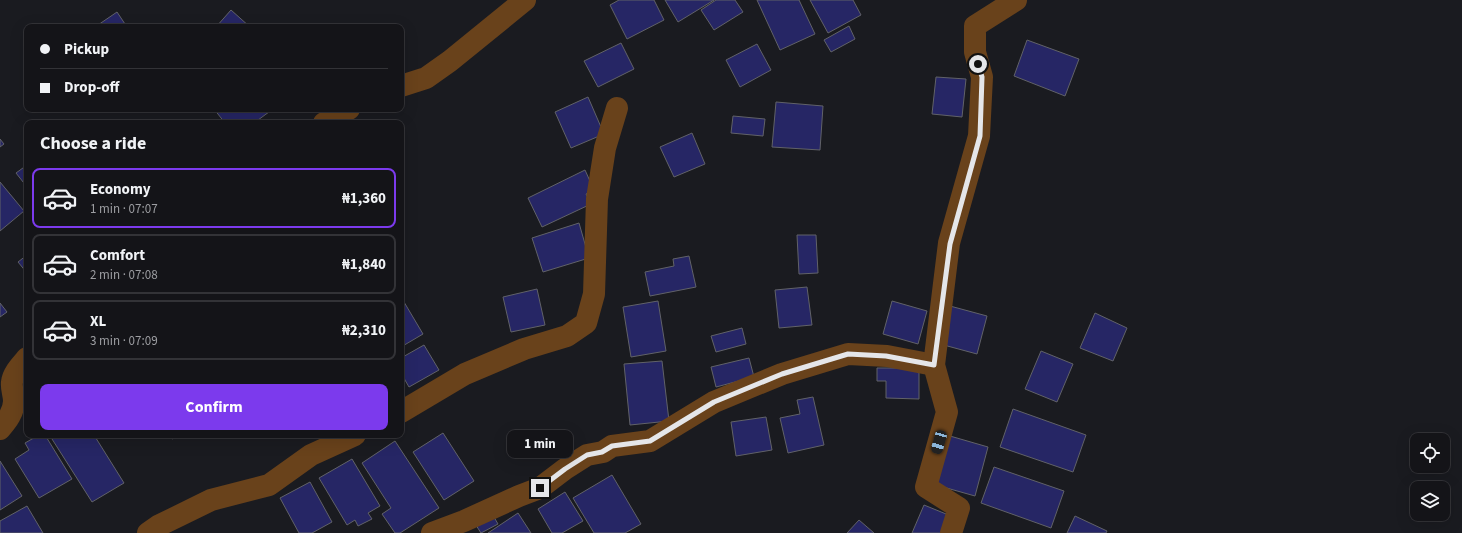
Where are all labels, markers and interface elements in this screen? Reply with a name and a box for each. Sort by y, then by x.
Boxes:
text: Pickup [64,39,109,60]
route start [969,55,987,73]
text: Drop-off [64,77,119,98]
text: Choose a ride [40,131,146,156]
text: Economy [90,179,151,200]
icon: car [42,180,78,216]
text: ₦1,360 [342,188,386,209]
text: 1 min · 07:07 [90,200,158,218]
text: Comfort [90,245,145,266]
icon: car [42,246,78,282]
text: ₦1,840 [342,254,386,275]
text: 2 min · 07:08 [90,266,158,284]
text: XL [90,311,106,332]
icon: car [42,312,78,348]
text: ₦2,310 [342,320,386,341]
text: 3 min · 07:09 [90,332,158,350]
button: Confirm [40,384,388,430]
car [930,429,948,455]
callout: 1 min [507,430,573,458]
map controls [1410,433,1450,521]
button: locate [1410,433,1450,473]
text: 1 min [524,435,556,453]
route end [531,479,549,497]
button: layers [1410,481,1450,521]

